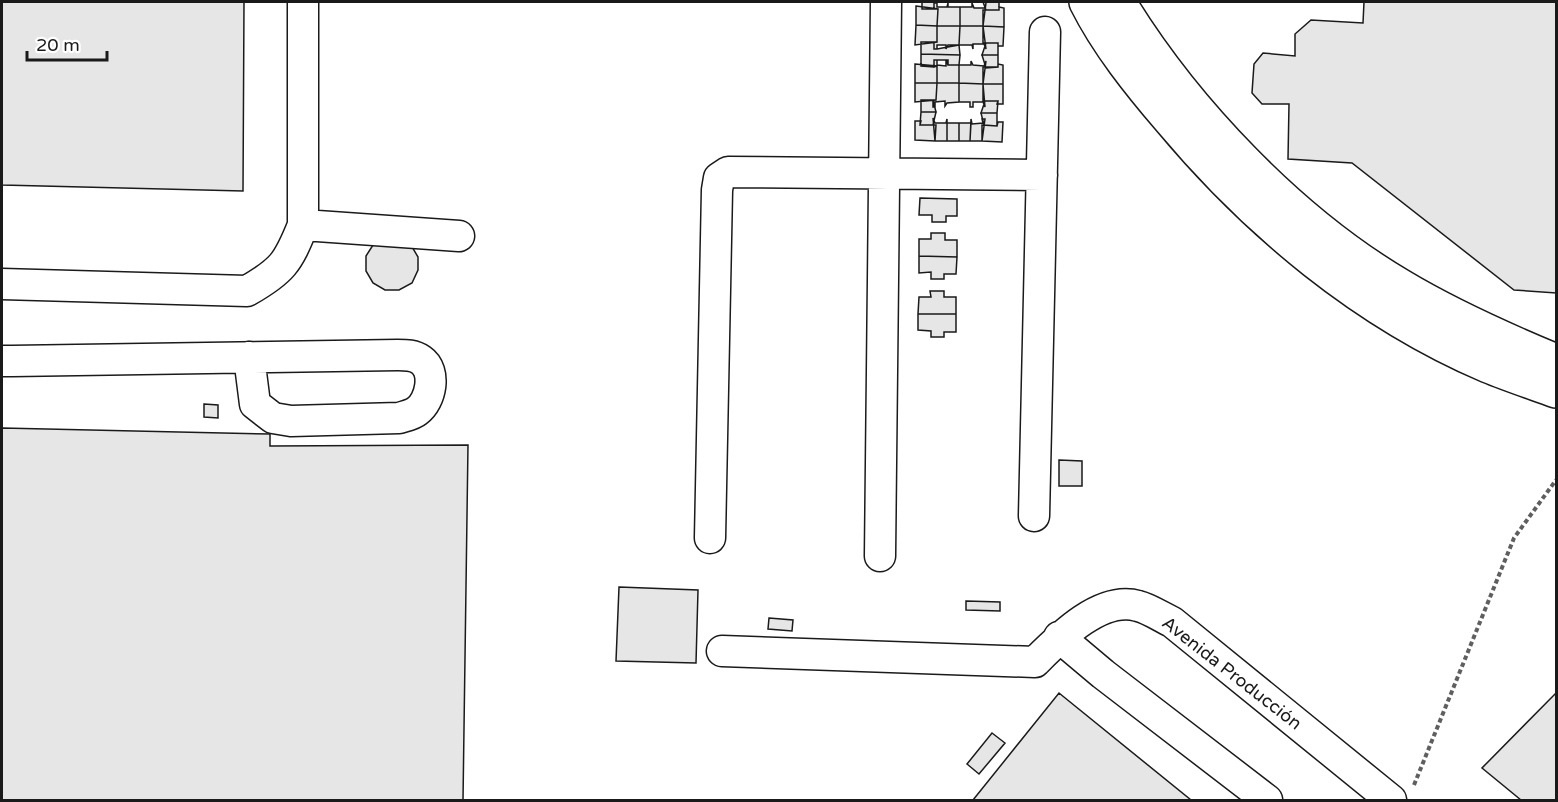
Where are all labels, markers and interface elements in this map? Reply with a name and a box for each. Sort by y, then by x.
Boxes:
scale bar [27,24,106,62]
text: 20 m [36,34,80,56]
street label: Avenida Producción [1158,612,1306,734]

